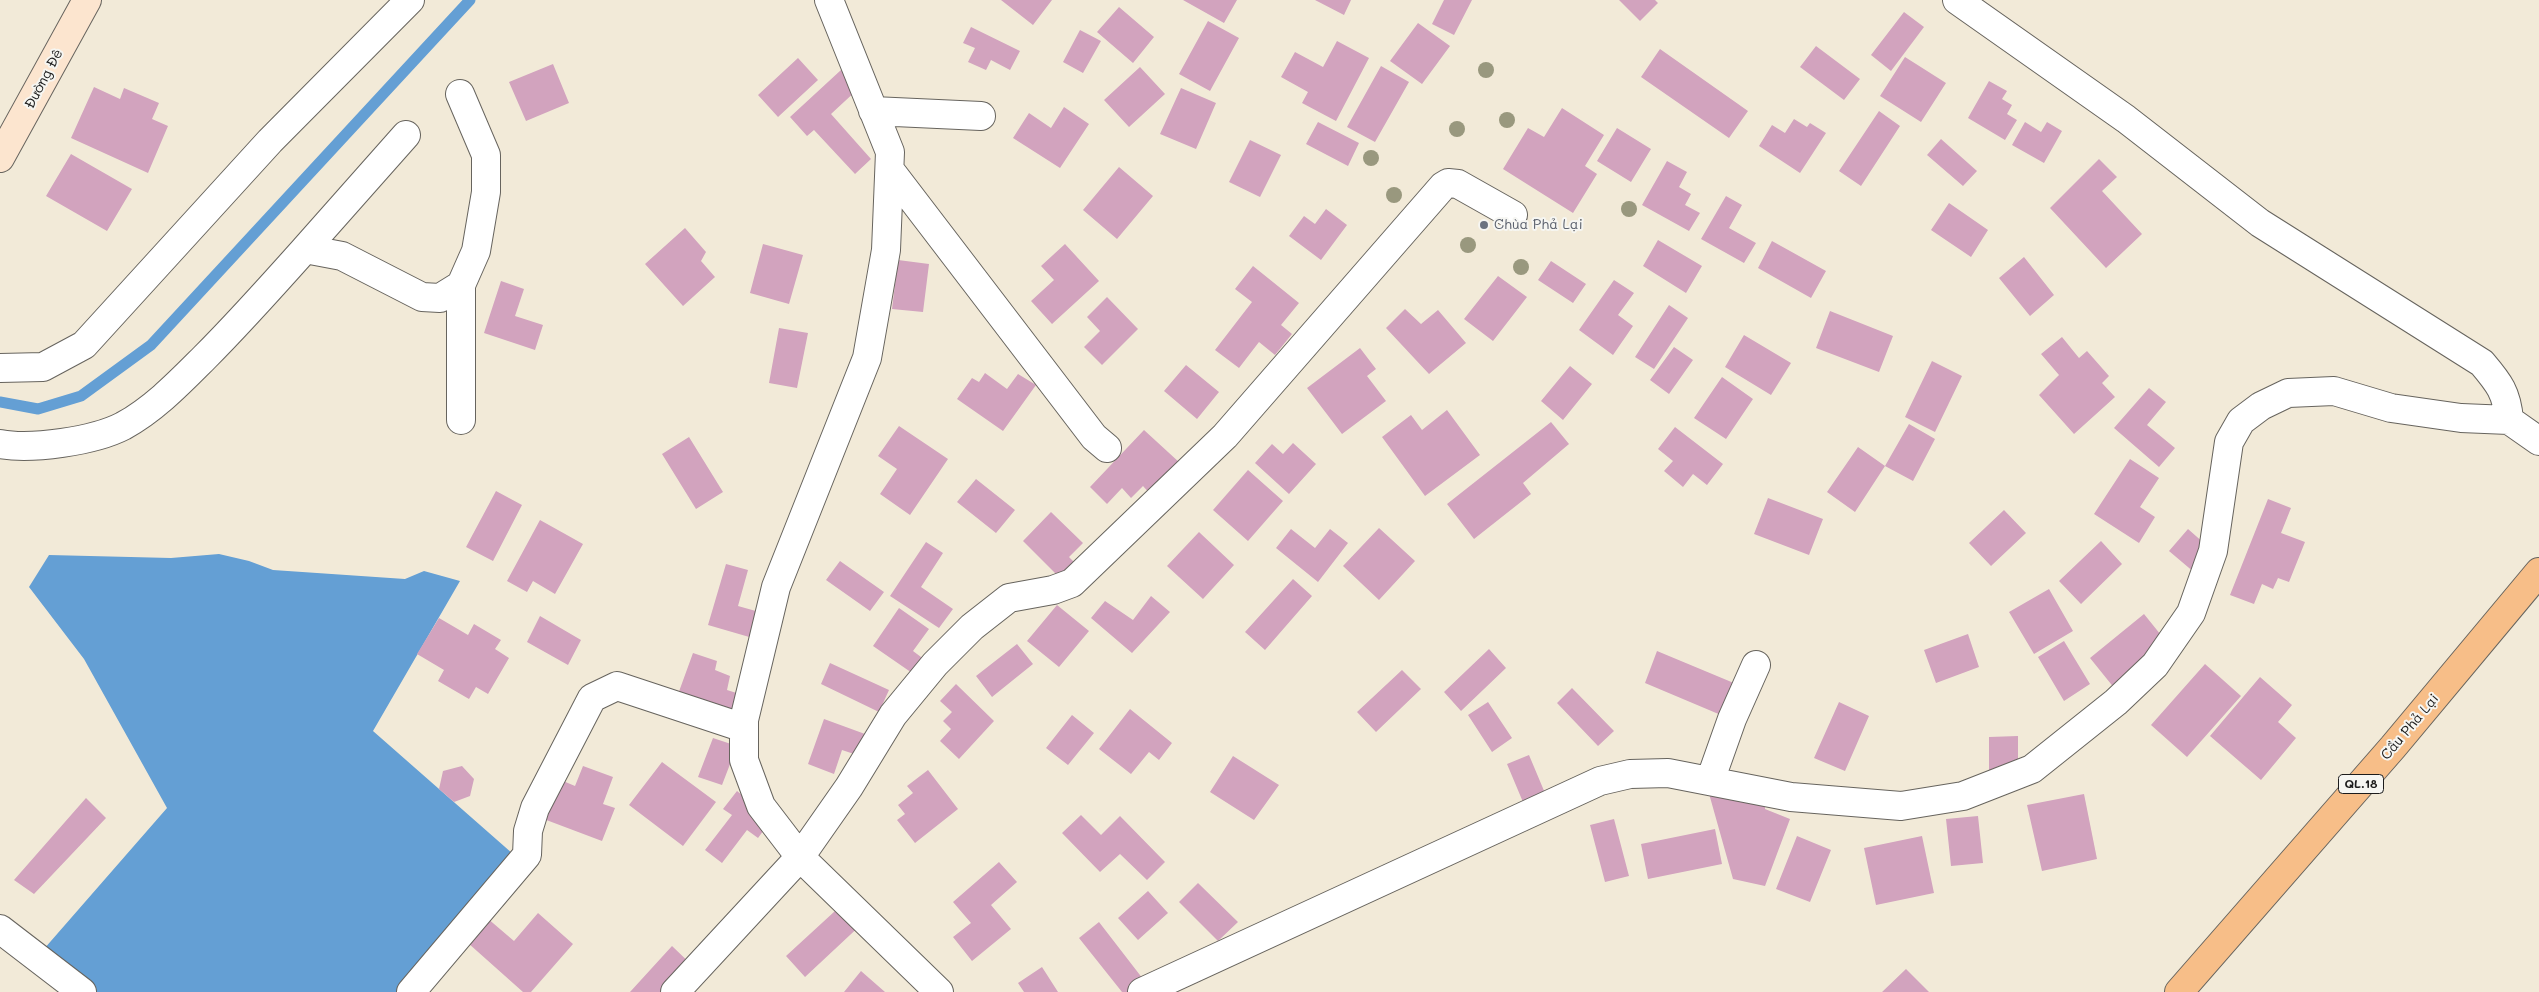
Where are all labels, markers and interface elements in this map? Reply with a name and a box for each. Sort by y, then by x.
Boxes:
street label: Đường Đê [21,46,67,112]
place label: Chùa Phả Lại [1494,217,1583,233]
marker: Chùa Phả Lại [1478,219,1490,231]
street label: Cầu Phả Lại [2378,691,2442,763]
road number: QL.18 [2338,774,2384,794]

